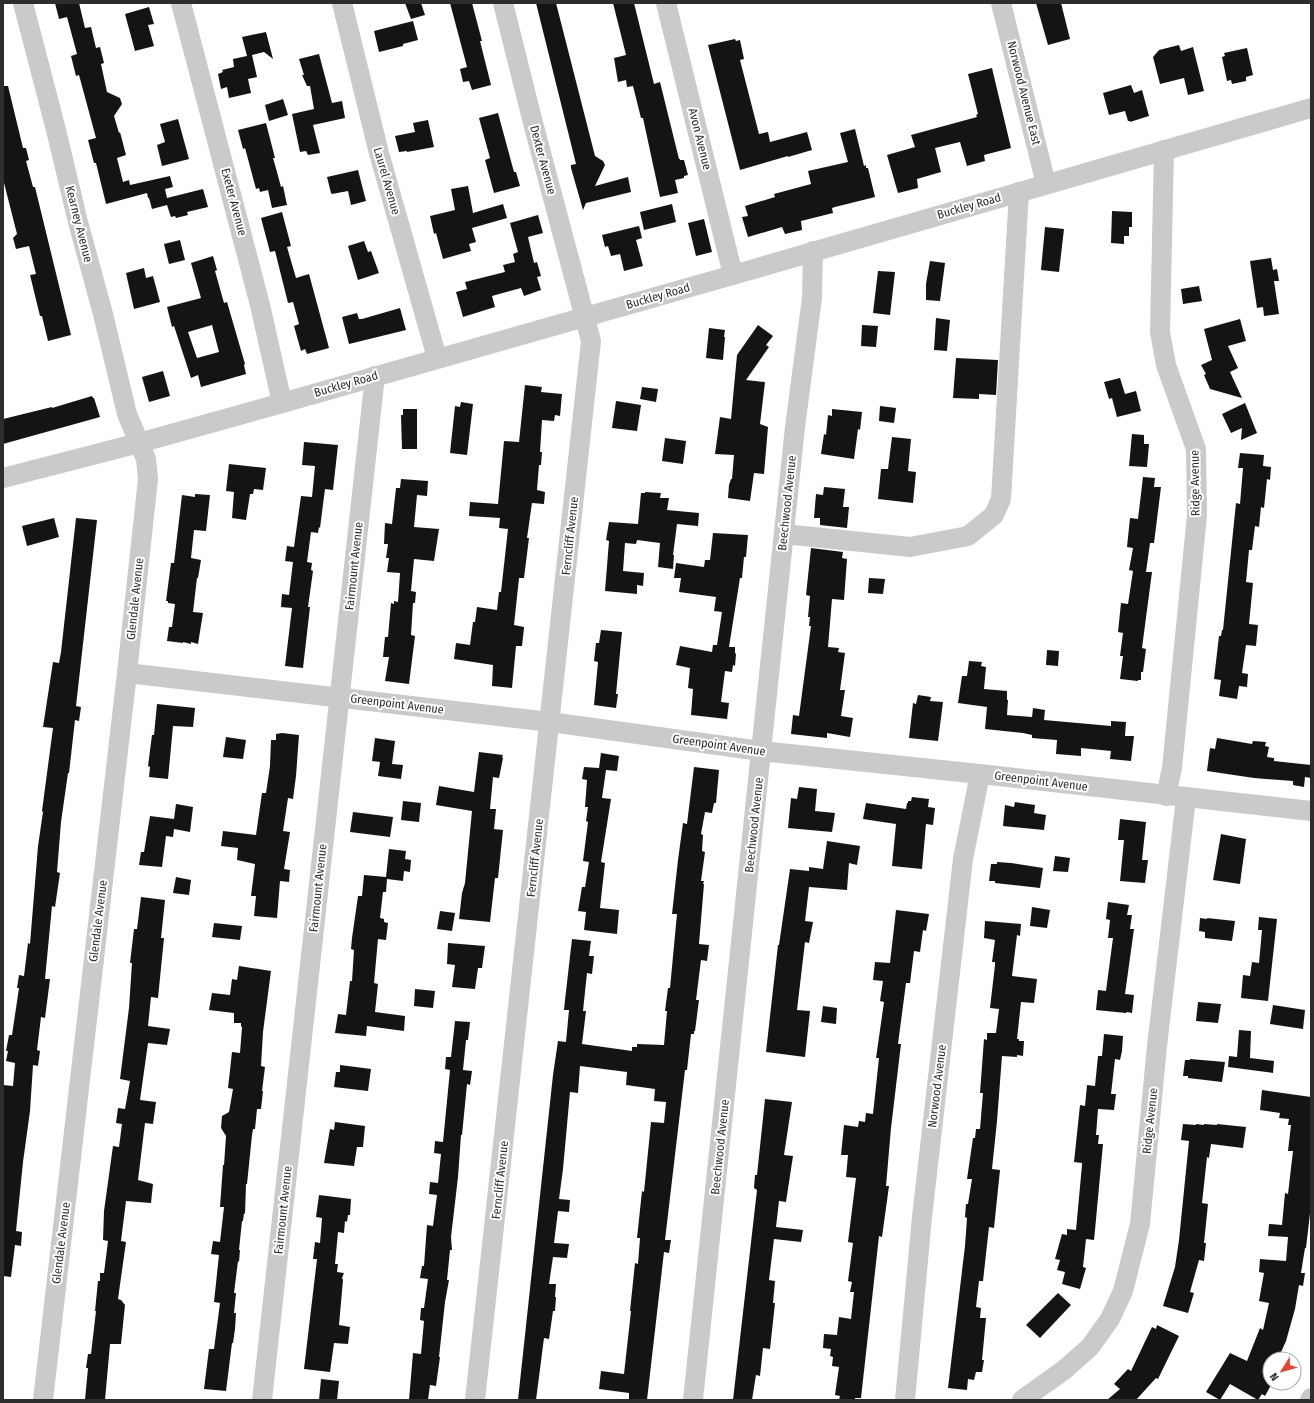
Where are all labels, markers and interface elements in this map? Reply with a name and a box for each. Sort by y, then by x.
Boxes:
street label: Norwood Avenue East [1004,40,1044,147]
street label: Avon Avenue [686,107,714,171]
street label: Dexter Avenue [527,124,559,196]
street label: Laurel Avenue [371,146,403,216]
street label: Exeter Avenue [218,167,250,237]
street label: Kearney Avenue [63,184,95,264]
street label: Buckley Road [936,190,1002,222]
street label: Buckley Road [625,280,691,312]
street label: Buckley Road [313,368,379,400]
street label: Ridge Avenue [1187,450,1203,516]
street label: Beechwood Avenue [775,455,799,551]
street label: Ferncliff Avenue [559,496,581,576]
street label: Fairmount Avenue [342,521,366,611]
street label: Glendale Avenue [124,557,146,641]
street label: Greenpoint Avenue [350,691,444,717]
street label: Greenpoint Avenue [672,732,766,758]
street label: Greenpoint Avenue [994,768,1088,794]
street label: Beechwood Avenue [742,777,766,873]
street label: Ferncliff Avenue [524,818,546,898]
street label: Fairmount Avenue [306,843,330,933]
street label: Glendale Avenue [86,879,110,963]
street label: Norwood Avenue [925,1044,949,1128]
street label: Ridge Avenue [1140,1087,1160,1155]
street label: Beechwood Avenue [708,1099,732,1195]
street label: Ferncliff Avenue [489,1140,511,1220]
street label: Fairmount Avenue [271,1165,295,1255]
street label: Glendale Avenue [49,1201,73,1285]
north arrow [1262,1351,1302,1391]
text: N [1267,1370,1282,1383]

